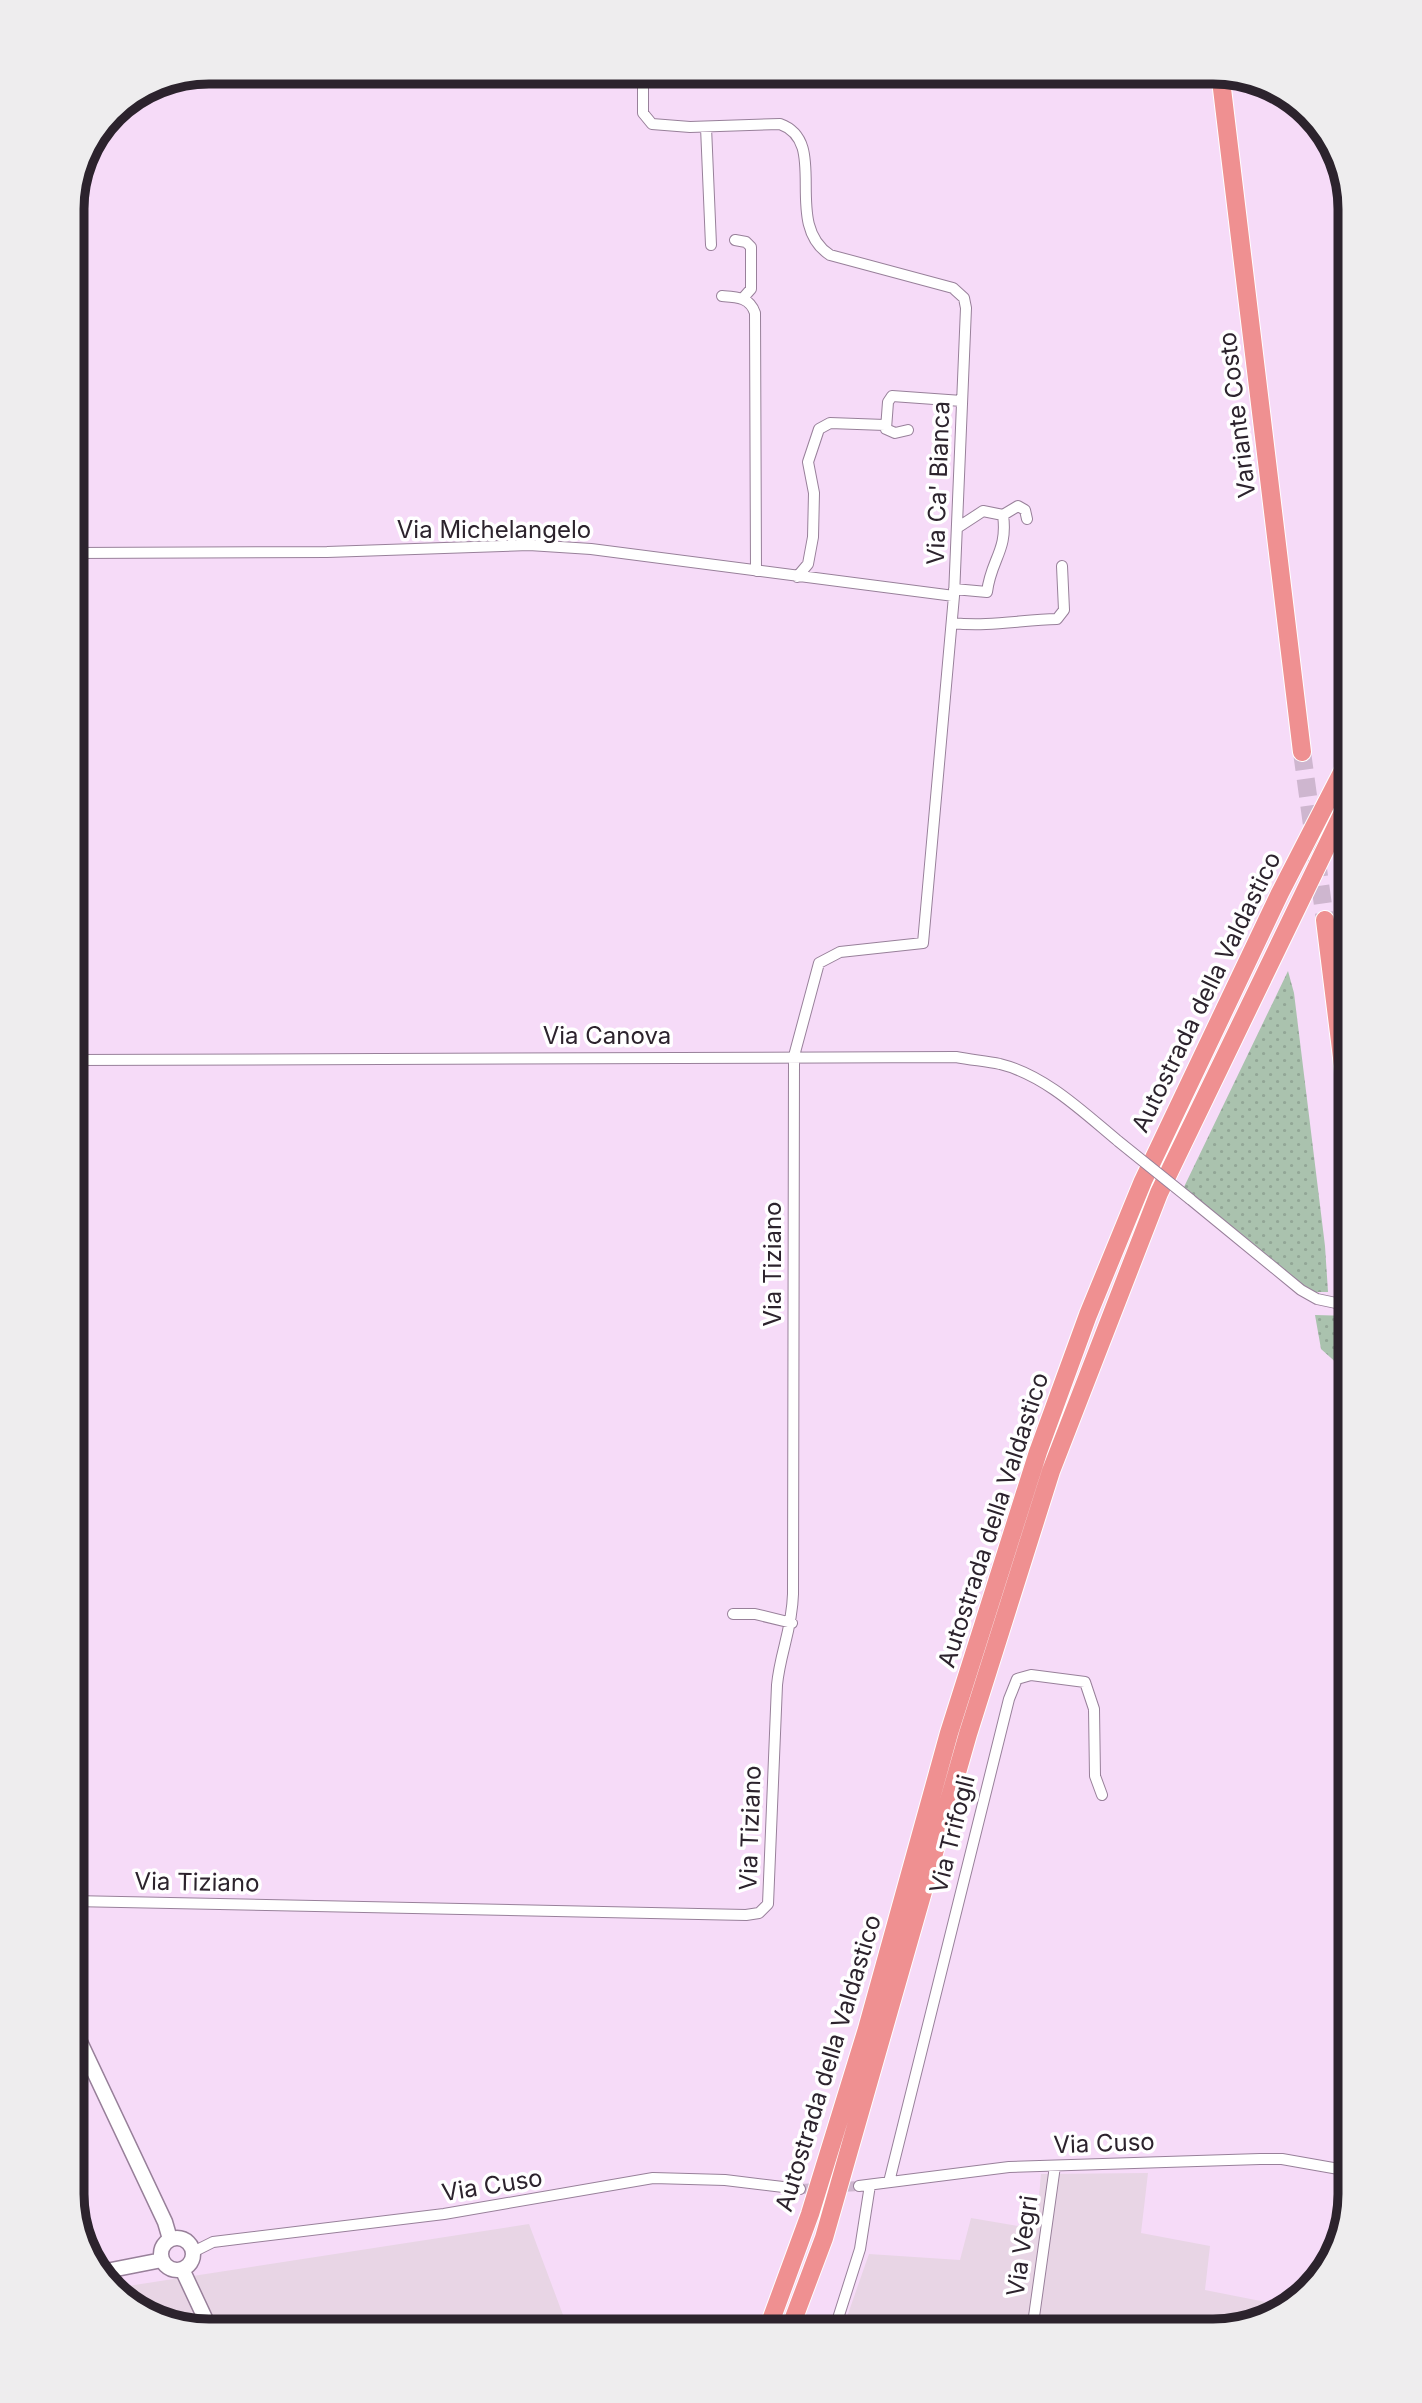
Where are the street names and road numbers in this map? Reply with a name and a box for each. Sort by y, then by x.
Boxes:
street label: Variante Costo [1212,331,1262,499]
street label: Via Ca' Bianca [921,400,955,566]
street label: Via Michelangelo [397,515,591,544]
street label: Autostrada della Valdastico [1125,847,1287,1137]
street label: Via Canova [543,1021,671,1050]
street label: Via Tiziano [758,1201,787,1327]
street label: Autostrada della Valdastico [932,1369,1054,1671]
street label: Via Tiziano [733,1765,767,1891]
street label: Via Trifogli [923,1772,981,1896]
street label: Via Tiziano [134,1866,260,1898]
street label: Autostrada della Valdastico [769,1911,887,2215]
street label: Via Cuso [1053,2127,1155,2159]
street label: Via Cuso [440,2163,544,2207]
street label: Via Vegri [1001,2194,1043,2298]

